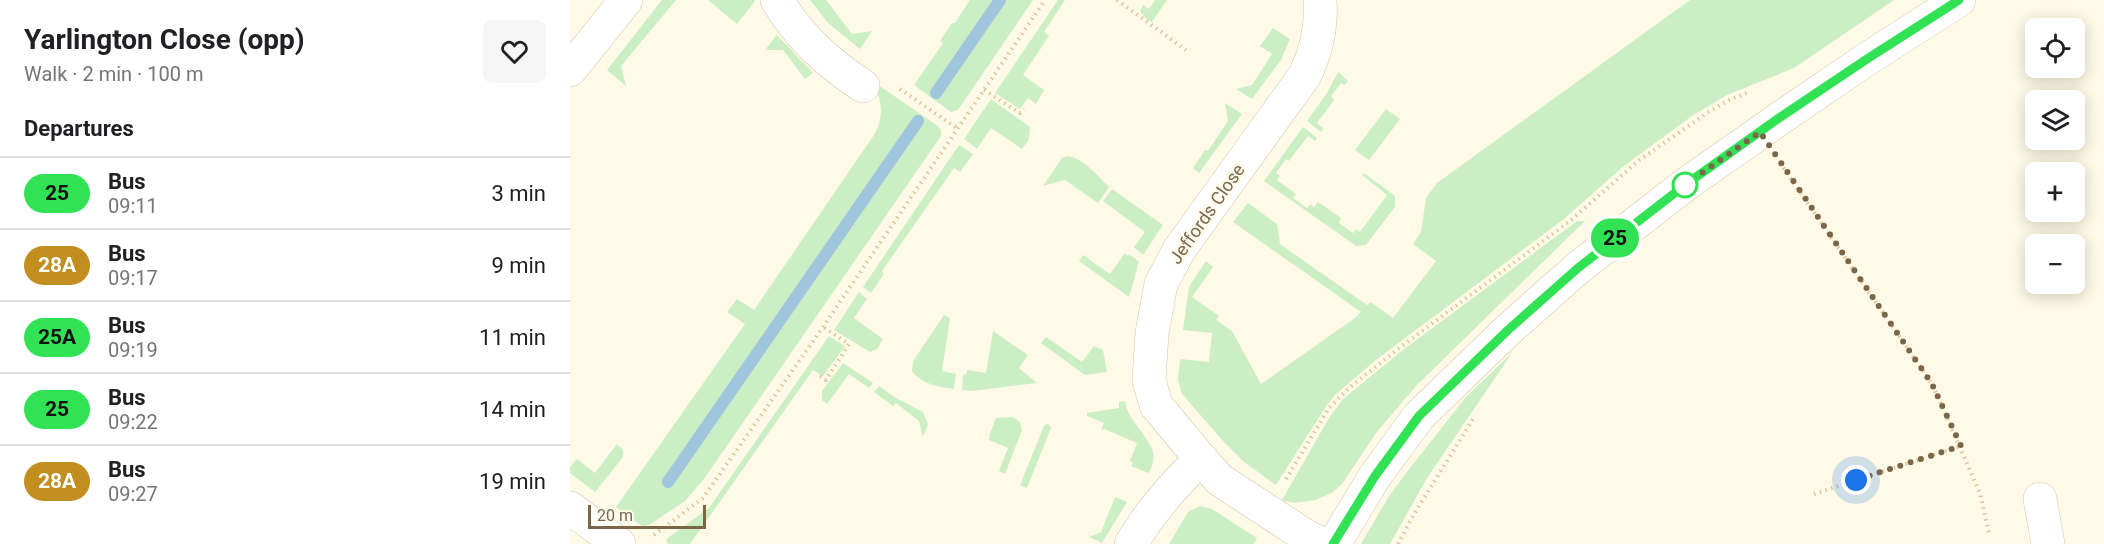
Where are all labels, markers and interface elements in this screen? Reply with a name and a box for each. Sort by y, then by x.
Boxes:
map controls [2025,18,2085,294]
button: locate [2025,18,2085,78]
button: heart [483,20,546,83]
text: Yarlington Close (opp) [24,23,305,56]
text: Walk · 2 min · 100 m [24,62,203,86]
button: layers [2025,90,2085,150]
text: Departures [24,116,134,141]
street label: Jeffords Close [1164,160,1249,268]
button: + [2025,162,2085,222]
text: Bus [108,169,146,194]
unlabelled marker [1672,172,1698,198]
text: 25 [45,181,69,205]
text: 3 min [491,181,546,206]
text: 09:11 [108,194,158,218]
line badge: 25 [1588,218,1642,258]
text: 25 [1603,226,1627,250]
button: − [2025,234,2085,294]
text: Bus [108,241,146,266]
text: 28A [38,253,76,277]
text: 9 min [491,253,546,278]
text: 09:17 [108,266,158,290]
text: Bus [108,313,146,338]
text: 25A [38,325,76,349]
text: 11 min [479,325,546,350]
text: 09:19 [108,338,158,362]
text: Bus [108,385,146,410]
text: 25 [45,397,69,421]
text: 14 min [479,397,546,422]
text: 09:22 [108,410,158,434]
text: Bus [108,457,146,482]
your location [1841,465,1871,495]
text: 28A [38,469,76,493]
text: 19 min [479,469,546,494]
text: 09:27 [108,482,158,506]
scale bar [588,502,706,530]
text: 20 m [597,506,633,525]

